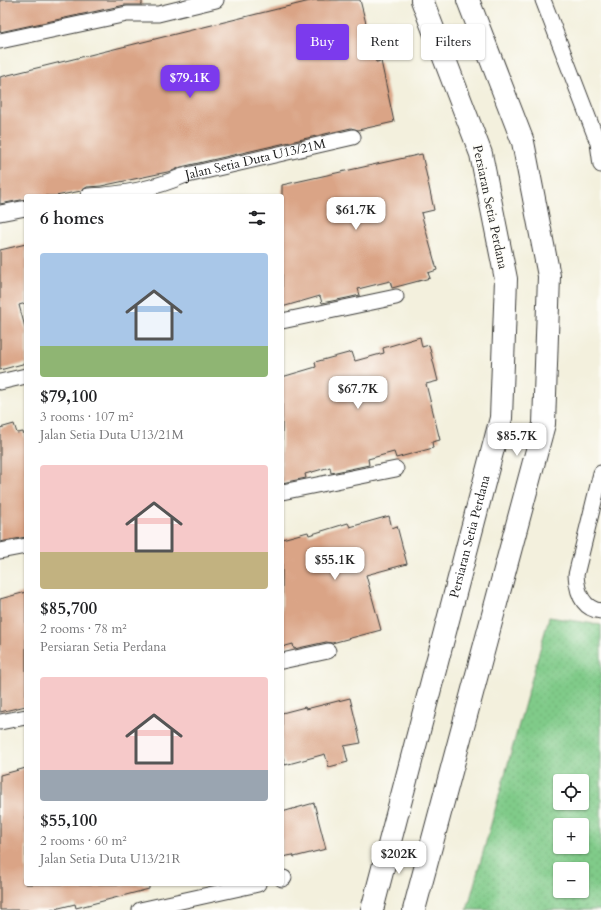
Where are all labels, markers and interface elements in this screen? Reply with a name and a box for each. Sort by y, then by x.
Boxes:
chip: Buy [296,24,349,60]
chip: Rent [357,24,413,60]
chip: Filters [421,24,485,60]
pin: $79.1K [157,65,223,99]
text: $79.1K [170,69,210,87]
street label: Jalan Setia Duta U13/21M [181,135,328,185]
street label: Persiaran Setia Perdana [468,143,512,271]
pin: $61.7K [323,197,389,231]
text: $61.7K [336,201,376,219]
text: 6 homes [40,207,104,230]
icon: filters [246,207,268,229]
icon: home [118,279,190,351]
pin: $67.7K [325,376,391,410]
text: $67.7K [338,380,378,398]
text: $79,100 [40,385,97,408]
text: 3 rooms · 107 m² [40,408,133,426]
pin: $85.7K [484,423,550,457]
text: Jalan Setia Duta U13/21M [40,426,184,444]
text: $85.7K [497,427,537,445]
street label: Persiaran Setia Perdana [445,473,495,600]
icon: home [118,491,190,563]
pin: $55.1K [302,547,368,581]
text: $55.1K [315,551,355,569]
text: $85,700 [40,597,97,620]
text: 2 rooms · 78 m² [40,620,127,638]
text: Persiaran Setia Perdana [40,638,166,656]
icon: home [118,703,190,775]
map controls [553,774,589,898]
button: locate [553,774,589,810]
text: $55,100 [40,809,97,832]
button: + [553,818,589,854]
text: 2 rooms · 60 m² [40,832,127,850]
pin: $202K [371,841,427,875]
text: $202K [380,845,418,863]
text: Jalan Setia Duta U13/21R [40,850,181,868]
button: − [553,862,589,898]

